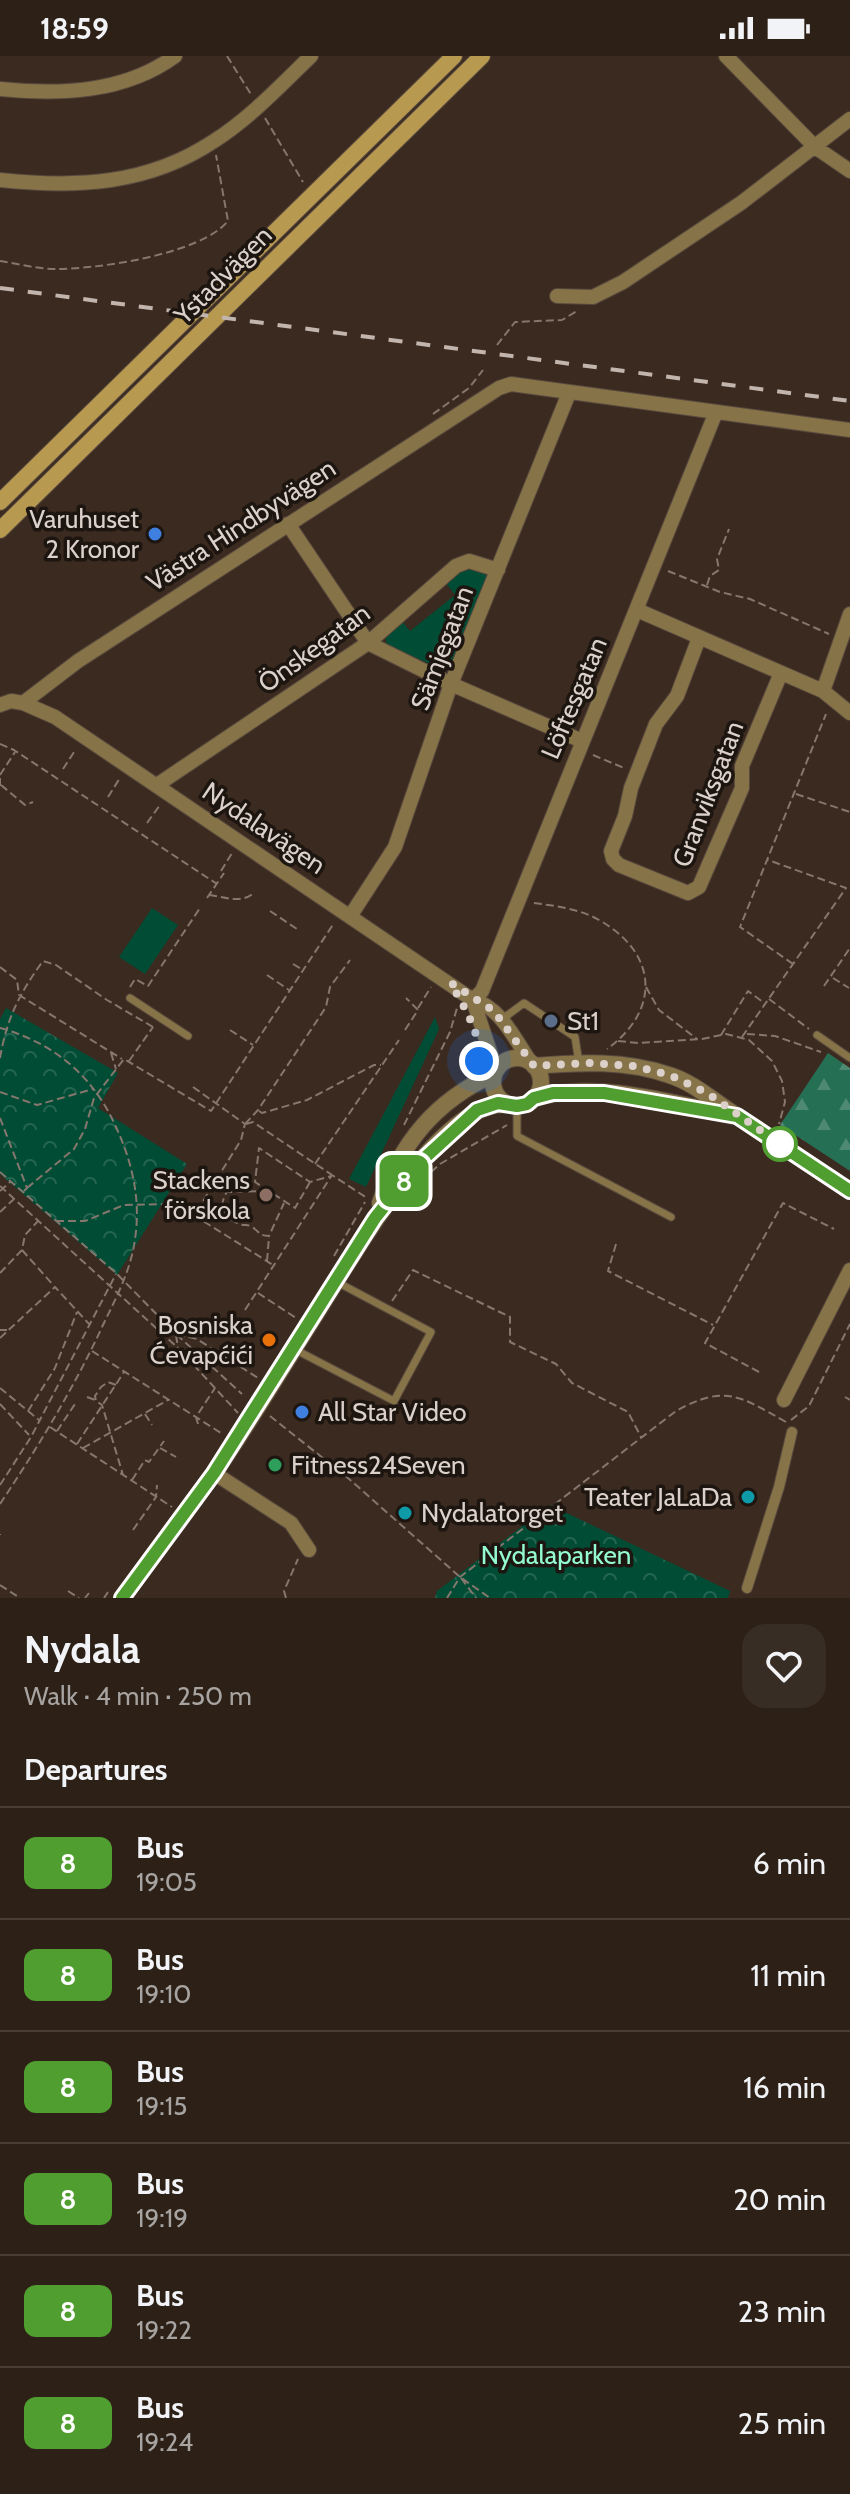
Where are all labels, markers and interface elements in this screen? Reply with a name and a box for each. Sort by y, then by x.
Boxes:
text: 18:59 [40,10,109,47]
street label: Ystadvägen [167,219,279,331]
street label: Västra Hindbyvägen [140,452,342,598]
place label: Varuhuset 2 Kronor [29,503,140,565]
marker: Varuhuset 2 Kronor [146,525,164,543]
street label: Sämjegatan [404,581,480,715]
street label: Önskegatan [252,597,376,699]
street label: Löftesgatan [534,632,614,764]
street label: Granviksgatan [666,717,750,871]
street label: Nydalavägen [196,775,332,881]
place label: St1 [567,1005,599,1037]
marker: St1 [542,1012,560,1030]
your location [459,1041,499,1081]
unlabelled marker [763,1127,797,1161]
line badge: 8 [378,1155,430,1207]
place label: Stackens förskola [152,1164,251,1226]
text: 8 [396,1164,412,1198]
marker: Stackens förskola [257,1186,275,1204]
place label: Bosniska Ćevapćići [150,1309,254,1371]
marker: Bosniska Ćevapćići [260,1331,278,1349]
place label: All Star Video [318,1396,467,1428]
marker: All Star Video [293,1403,311,1421]
place label: Fitness24Seven [291,1449,466,1481]
marker: Fitness24Seven [266,1456,284,1474]
place label: Teater JaLaDa [584,1481,733,1513]
marker: Teater JaLaDa [739,1488,757,1506]
place label: Nydalatorget [421,1497,563,1529]
marker: Nydalatorget [396,1504,414,1522]
park label: Nydalaparken [481,1539,631,1571]
button: heart [742,1624,826,1708]
text: Nydala [24,1626,140,1673]
text: Walk · 4 min · 250 m [24,1680,252,1712]
text: Departures [24,1751,168,1788]
text: Bus [136,1829,184,1866]
text: 6 min [753,1845,826,1882]
text: 8 [60,1846,76,1880]
text: 19:05 [136,1866,197,1898]
text: Bus [136,1941,184,1978]
text: 11 min [750,1957,826,1994]
text: 8 [60,1958,76,1992]
text: 19:10 [136,1978,191,2010]
text: Bus [136,2053,184,2090]
text: 16 min [743,2069,826,2106]
text: 8 [60,2070,76,2104]
text: 19:15 [136,2090,187,2122]
text: Bus [136,2165,184,2202]
text: 20 min [733,2181,826,2218]
text: 8 [60,2182,76,2216]
text: 19:19 [136,2202,188,2234]
text: Bus [136,2277,184,2314]
text: 23 min [738,2293,826,2330]
text: 8 [60,2294,76,2328]
text: 19:22 [136,2314,192,2346]
text: Bus [136,2389,184,2426]
text: 25 min [738,2405,826,2442]
text: 8 [60,2406,76,2440]
text: 19:24 [136,2426,193,2458]

